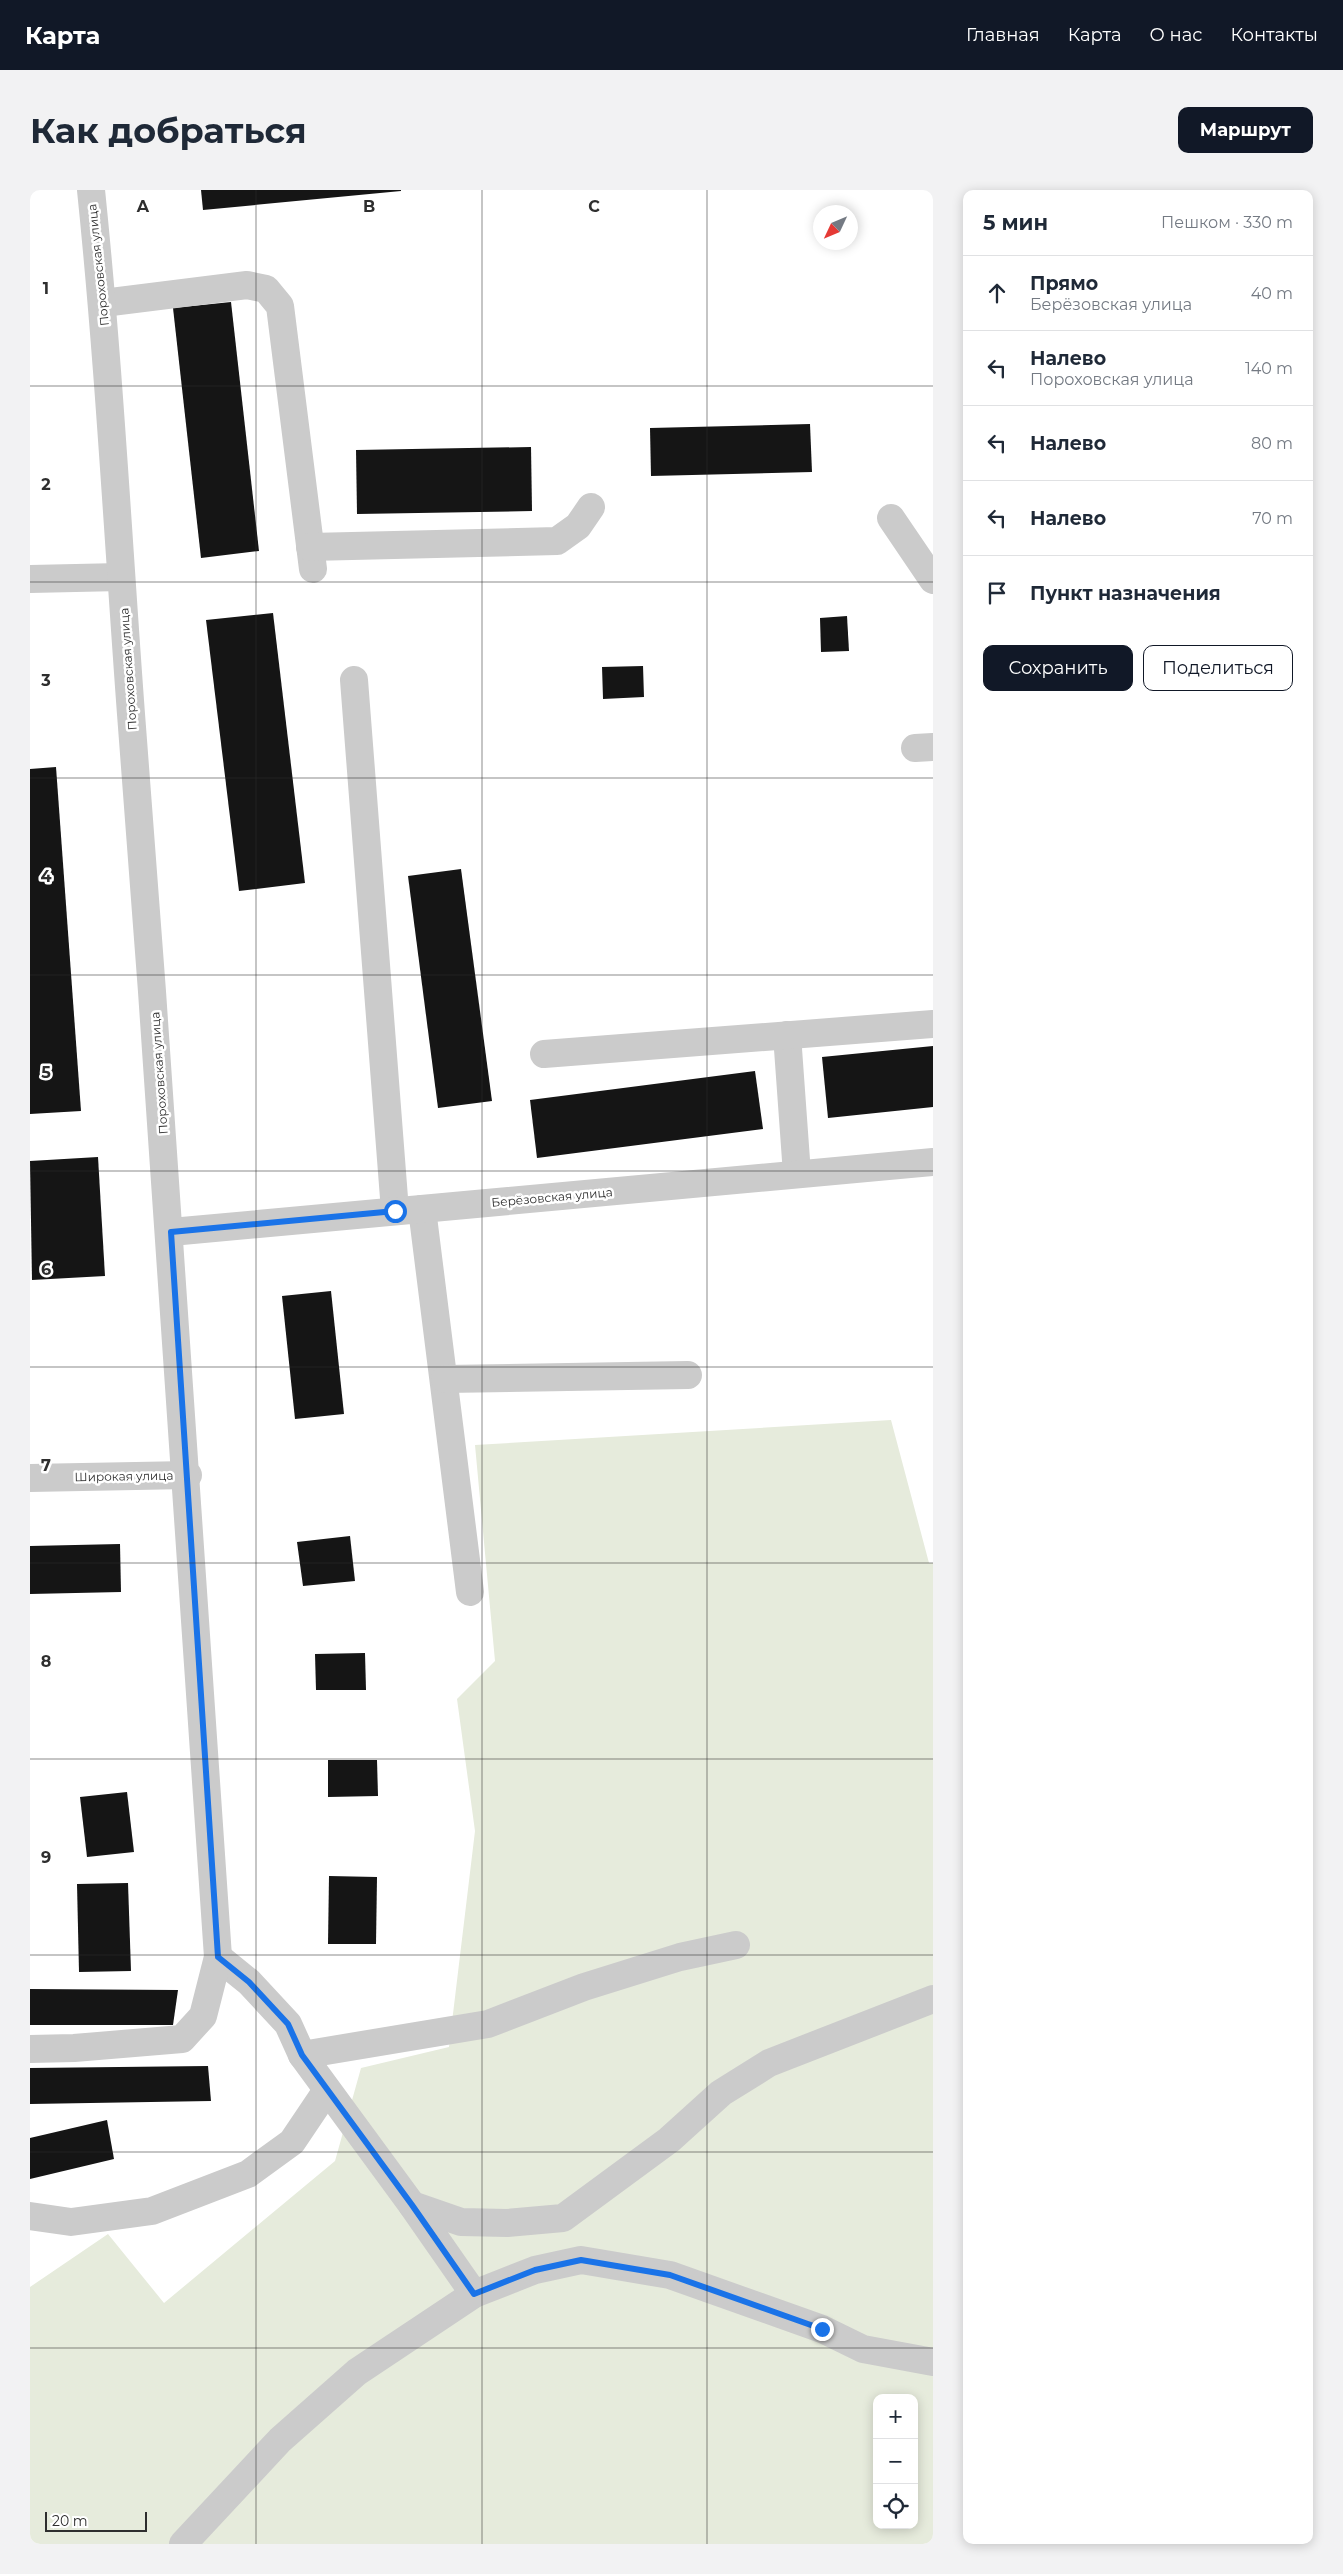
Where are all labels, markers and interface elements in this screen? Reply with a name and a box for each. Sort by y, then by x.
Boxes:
text: Карта [25,21,100,50]
text: Главная [966,24,1040,46]
text: Карта [1068,24,1122,46]
text: О нас [1150,24,1202,46]
text: Контакты [1230,24,1318,46]
button: Маршрут [1178,107,1313,153]
text: Как добраться [30,109,307,152]
text: A [136,197,150,216]
text: B [363,197,375,216]
text: C [588,197,600,216]
street label: Пороховская улица [84,203,112,327]
north arrow [813,205,858,250]
text: 5 мин [983,210,1048,235]
text: Пешком · 330 m [1161,213,1293,232]
text: Прямо [1030,272,1098,295]
text: 1 [43,279,49,298]
icon: ahead [983,279,1011,307]
text: 40 m [1251,284,1293,303]
text: Берёзовская улица [1030,295,1192,314]
text: Налево [1030,347,1106,370]
icon: left [983,354,1011,382]
text: 140 m [1245,359,1293,378]
text: Пороховская улица [1030,370,1194,389]
icon: left [983,429,1011,457]
text: Налево [1030,432,1106,455]
text: 80 m [1251,434,1293,453]
text: 2 [41,475,51,494]
icon: left [983,504,1011,532]
text: Налево [1030,507,1106,530]
text: 70 m [1252,509,1293,528]
icon: arrive [983,579,1011,607]
text: Пункт назначения [1030,582,1221,605]
street label: Пороховская улица [116,607,140,731]
button: Сохранить [983,645,1133,691]
button: Поделиться [1143,645,1293,691]
text: 3 [40,671,51,690]
text: 4 [40,867,52,886]
street label: Пороховская улица [147,1011,171,1135]
text: 5 [41,1063,51,1082]
street label: Берёзовская улица [491,1184,613,1210]
route start [384,1200,407,1223]
text: 6 [41,1260,51,1279]
text: 7 [41,1456,51,1475]
street label: Широкая улица [74,1468,174,1484]
text: 8 [41,1652,51,1671]
text: 9 [41,1848,51,1867]
route end [811,2318,834,2341]
map controls [873,2394,918,2529]
button: + [873,2394,918,2439]
button: − [873,2439,918,2484]
button: locate [873,2484,918,2529]
scale bar [45,2509,148,2532]
text: 20 m [52,2512,88,2530]

